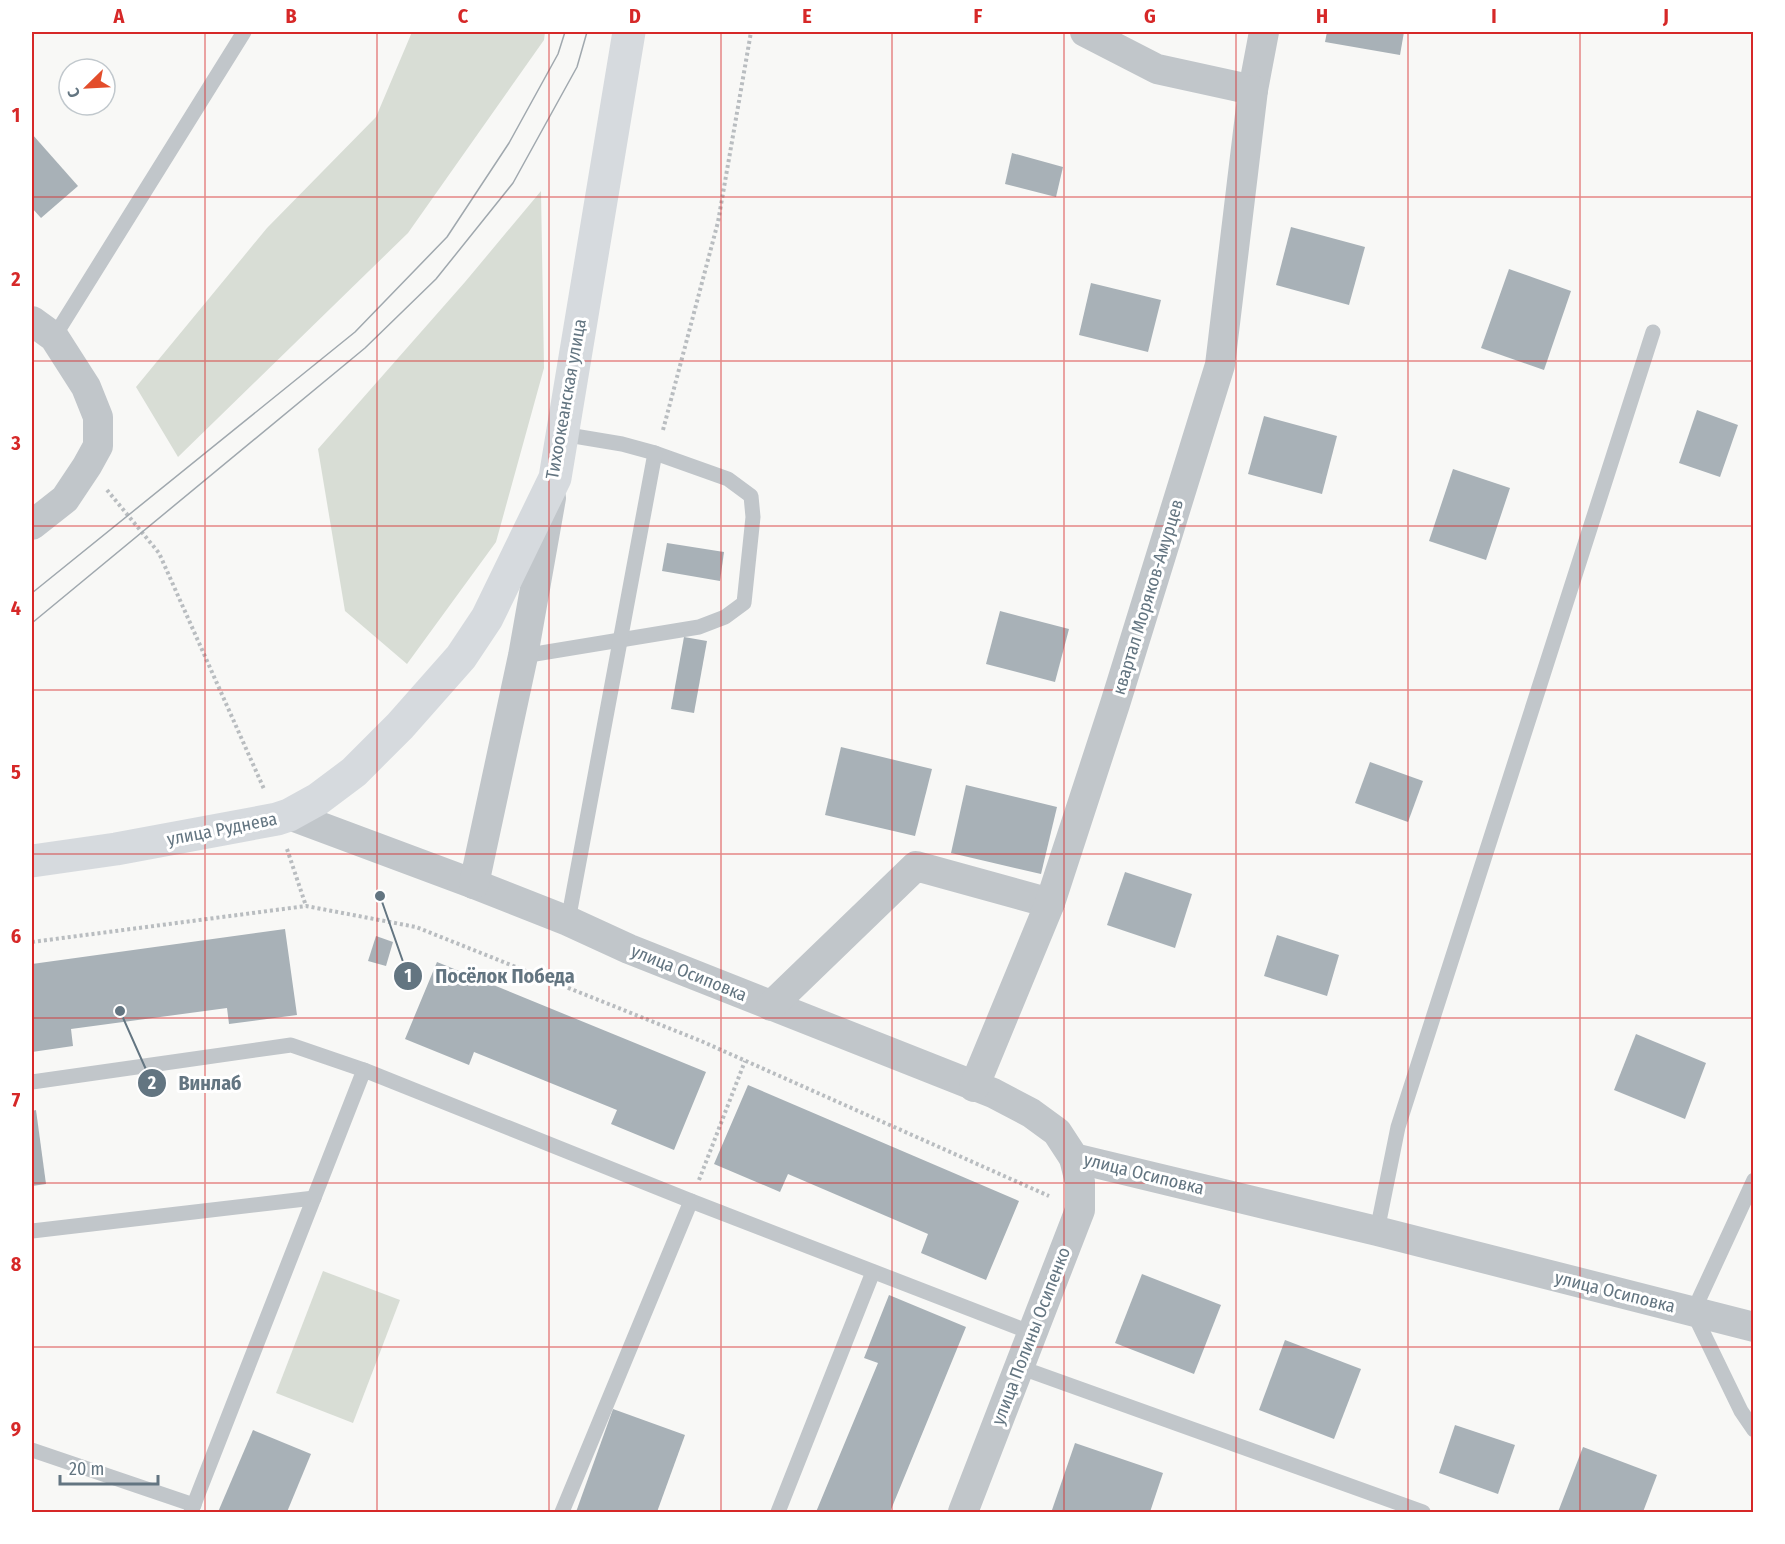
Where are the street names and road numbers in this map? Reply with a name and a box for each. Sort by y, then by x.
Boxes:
street label: Тихоокеанская улица [541,317,591,481]
street label: квартал Моряков-Амурцев [1108,497,1188,697]
street label: улица Руднева [165,808,279,850]
street label: улица Осиповка [628,940,750,1006]
street label: улица Осиповка [1082,1148,1207,1200]
street label: улица Полины Осипенко [987,1244,1075,1428]
street label: улица Осиповка [1553,1266,1678,1318]

